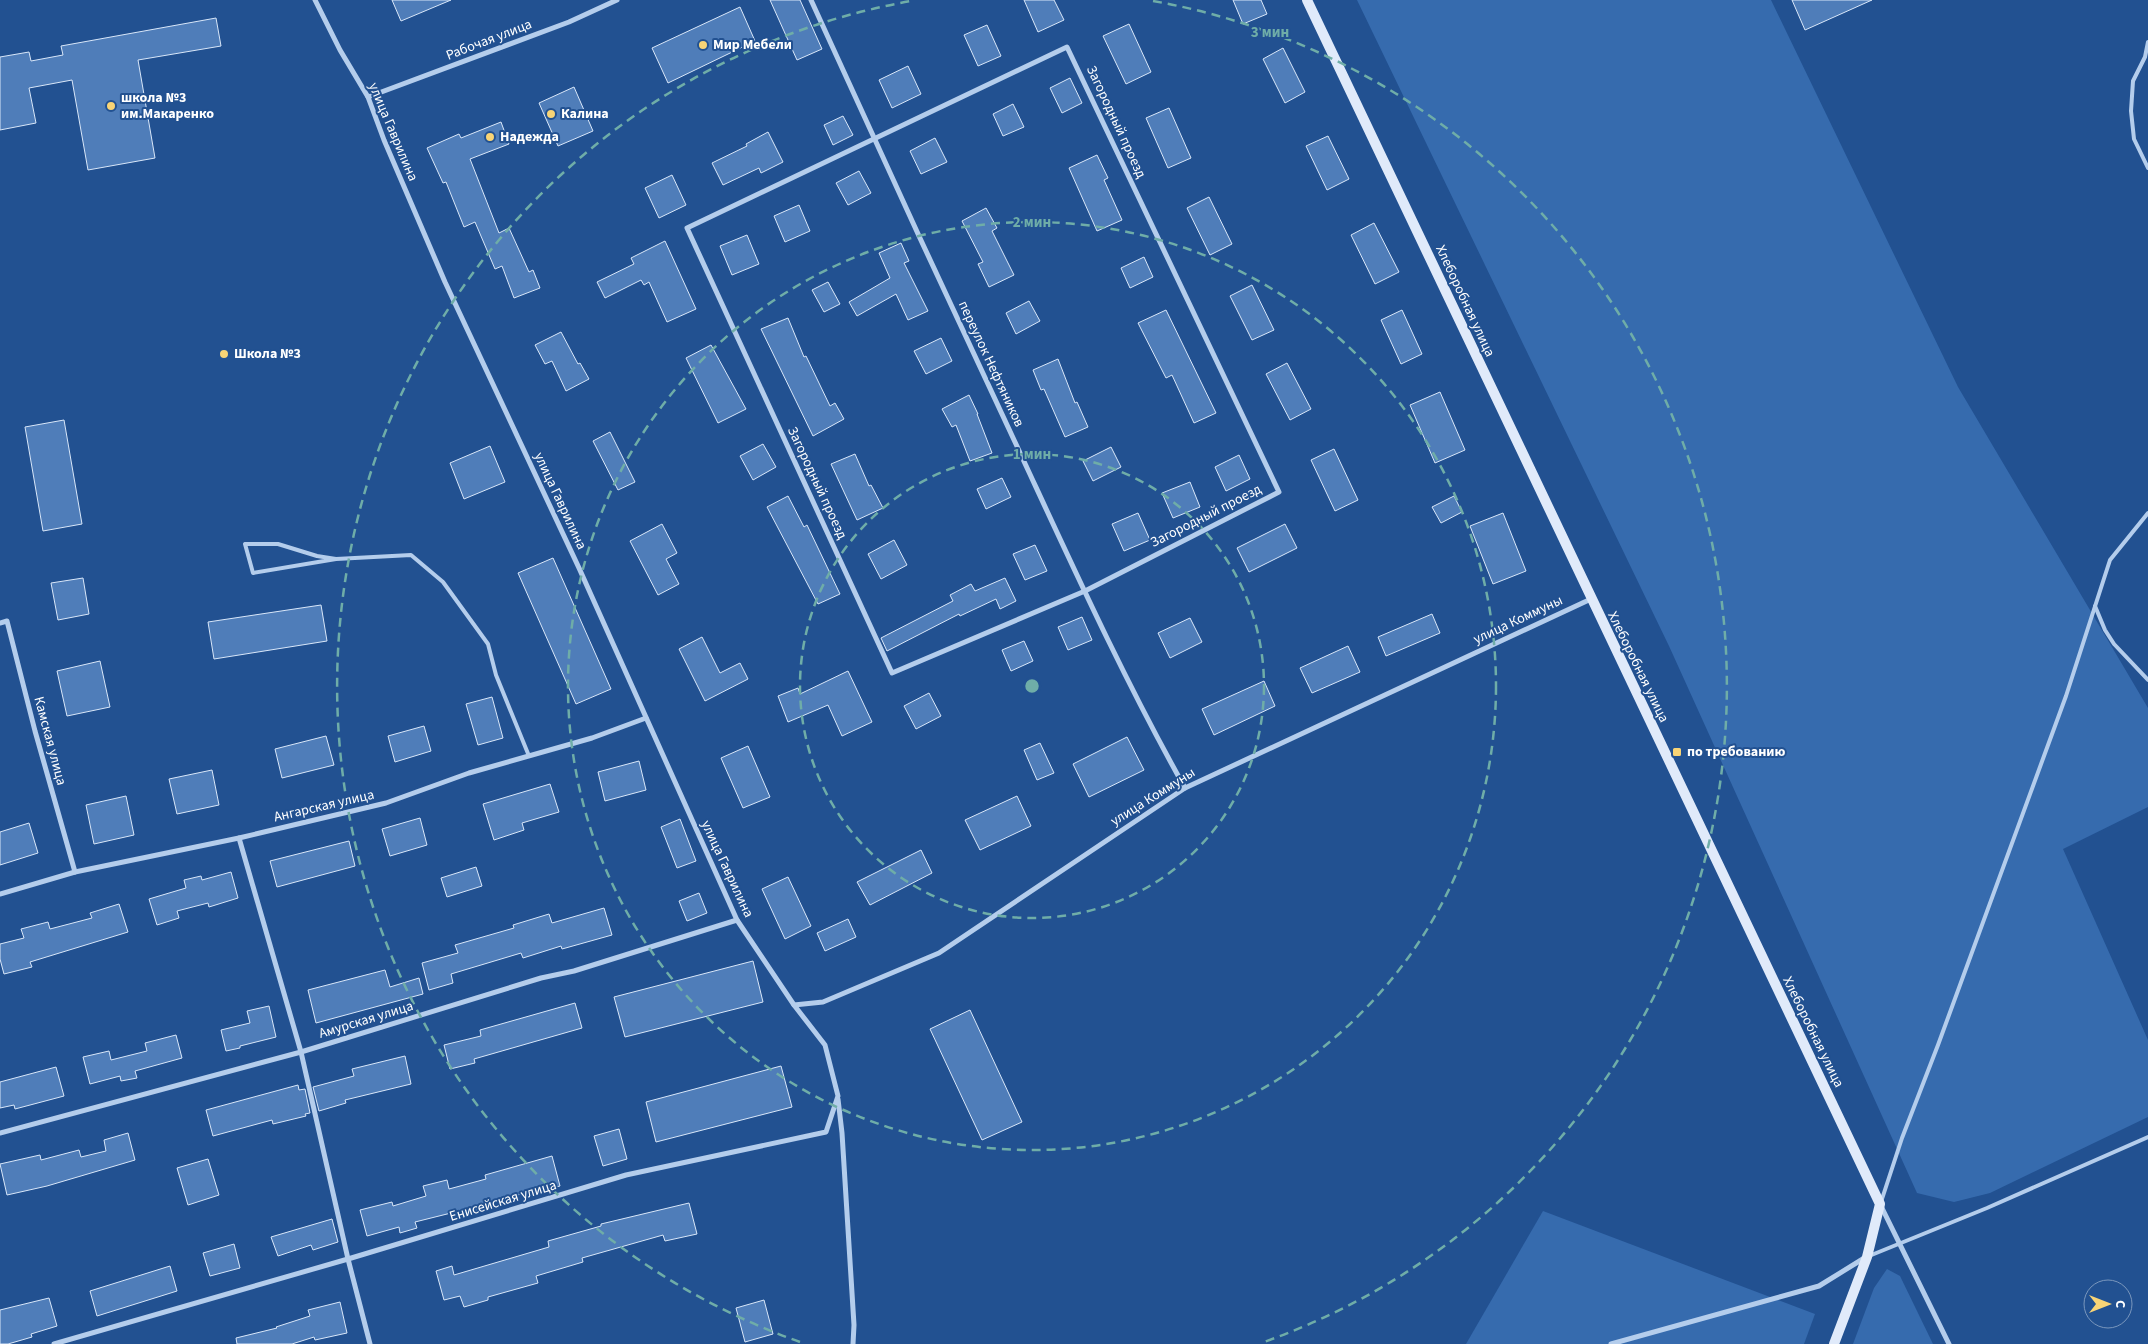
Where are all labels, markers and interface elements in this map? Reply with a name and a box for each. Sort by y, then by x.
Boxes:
street label: Рабочая улица [443,14,535,66]
text: 3 мин [1251,22,1289,43]
place label: Мир Мебели [713,35,792,55]
marker: Мир Мебели [697,39,709,51]
street label: Загородный проезд [1081,62,1151,182]
street label: улица Гаврилина [363,80,423,184]
place label: школа №3 им.Макаренко [121,88,214,124]
marker: школа №3 им.Макаренко [105,100,117,112]
place label: Калина [561,104,609,124]
marker: Калина [545,108,557,120]
place label: Надежда [500,127,559,147]
marker: Надежда [484,131,496,143]
text: 2 мин [1013,212,1051,233]
street label: Хлеборобная улица [1430,242,1500,360]
street label: переулок Нефтяников [953,298,1029,430]
place label: Школа №3 [234,344,301,364]
marker: Школа №3 [218,348,230,360]
street label: Загородный проезд [782,423,852,543]
text: 1 мин [1013,444,1051,465]
street label: улица Гаврилина [529,449,591,553]
street label: Загородный проезд [1147,479,1265,553]
street label: улица Коммуны [1470,591,1566,649]
street label: Хлеборобная улица [1602,608,1674,726]
centre of rings [1023,677,1041,695]
street label: Камская улица [29,694,71,788]
place label: по требованию [1687,742,1785,762]
marker: по требованию [1671,746,1683,758]
street label: улица Коммуны [1107,763,1199,831]
street label: Ангарская улица [272,785,376,827]
street label: улица Гаврилина [696,817,758,921]
street label: Хлеборобная улица [1777,973,1849,1091]
street label: Амурская улица [316,996,416,1044]
street label: Енисейская улица [447,1175,559,1227]
north arrow [2083,1279,2133,1329]
text: С [2110,1300,2130,1308]

